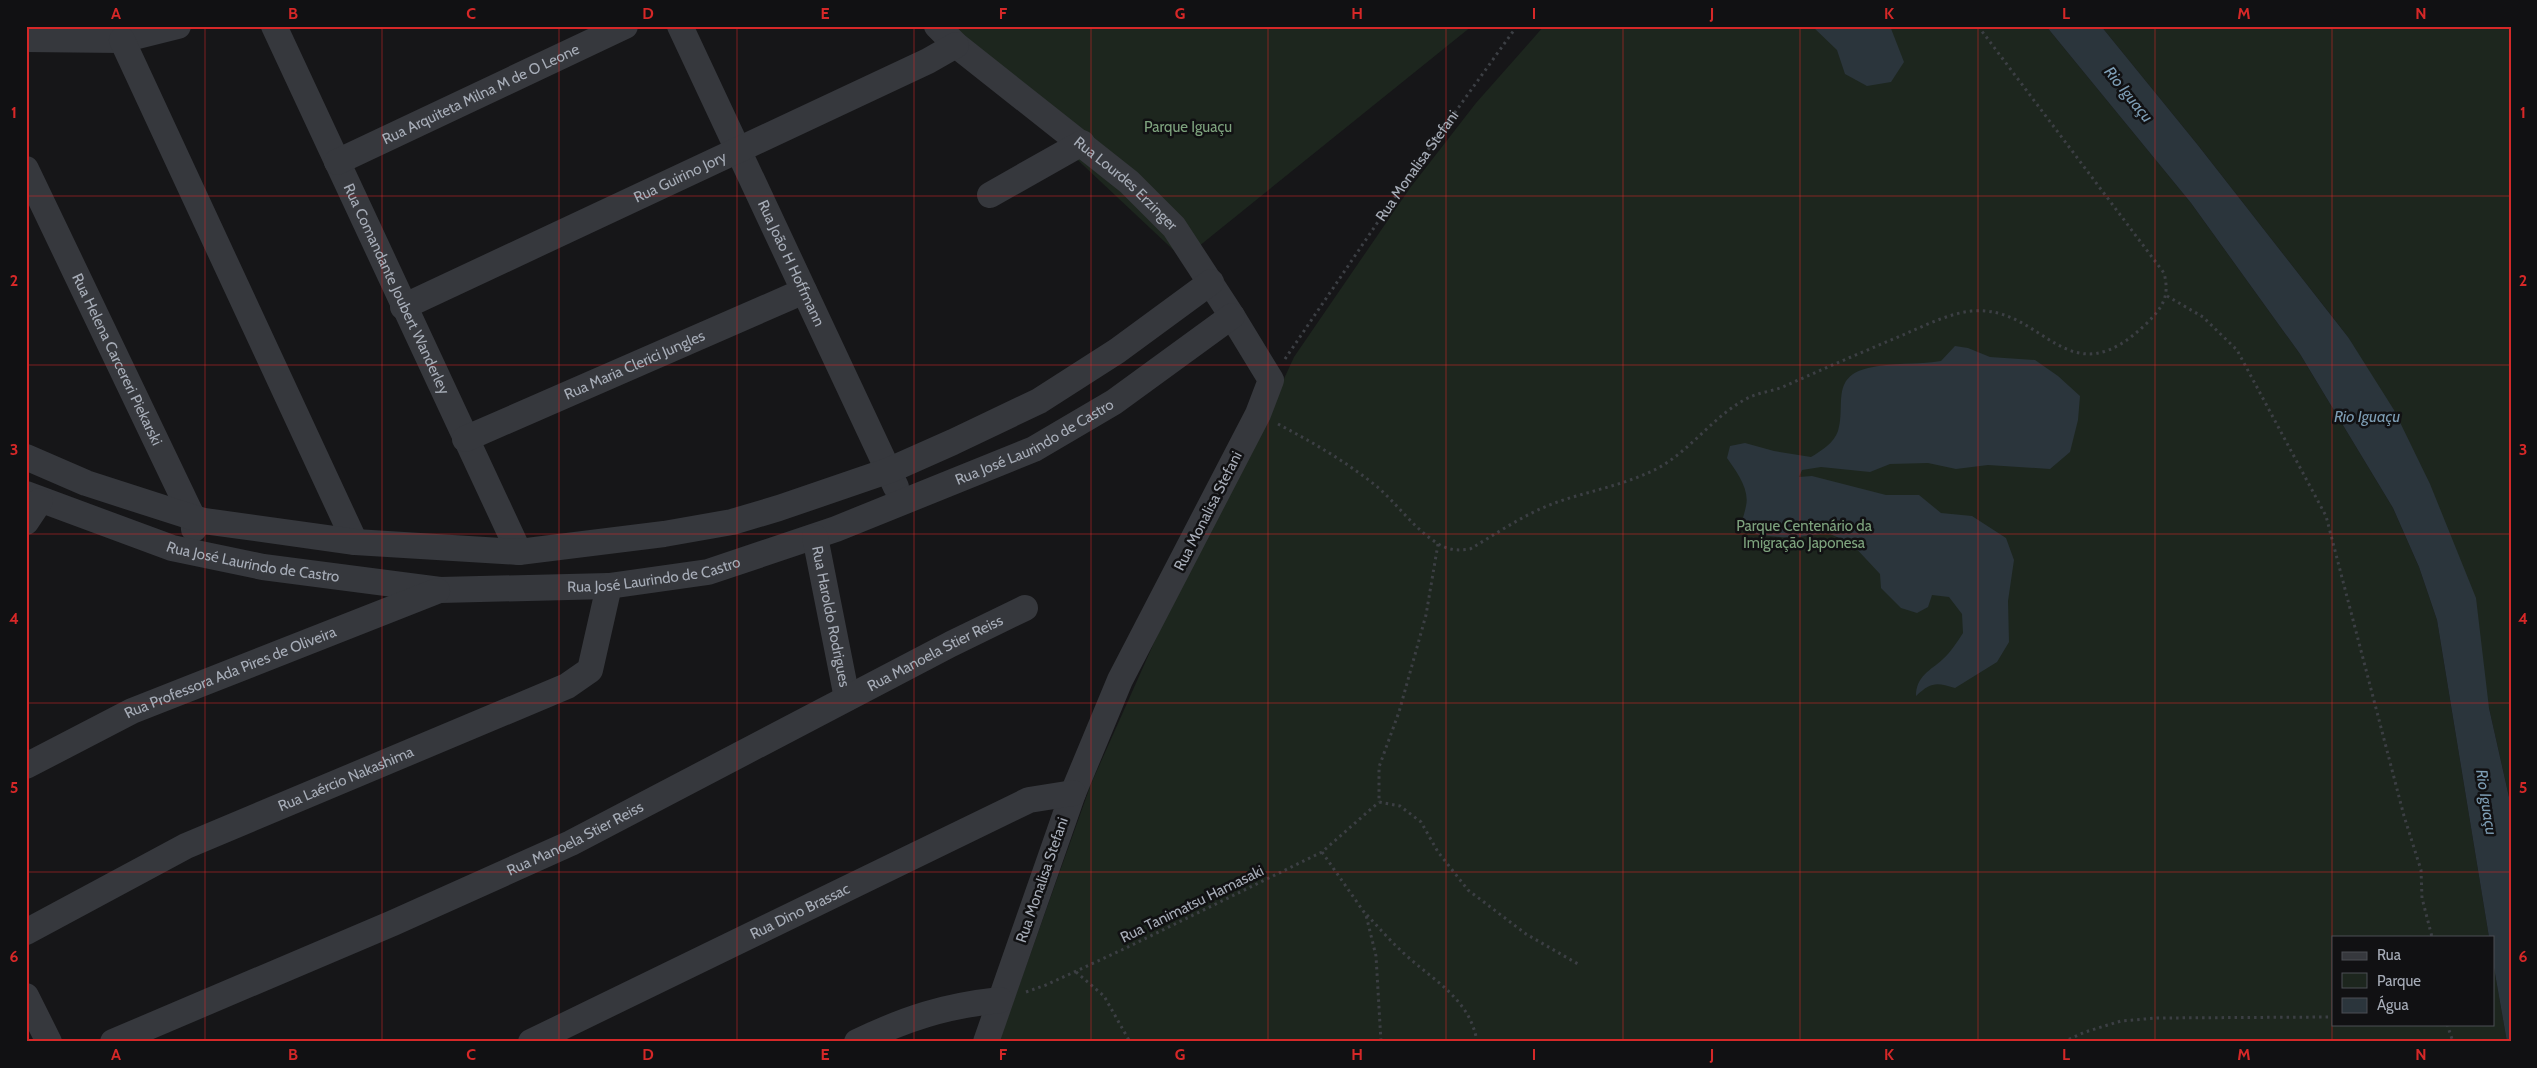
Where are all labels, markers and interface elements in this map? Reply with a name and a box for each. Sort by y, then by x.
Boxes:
text: A [111,4,121,23]
text: B [288,4,298,23]
text: C [466,4,476,23]
text: D [642,4,654,23]
text: E [820,4,830,23]
text: F [999,4,1008,23]
text: G [1175,4,1185,23]
text: H [1351,4,1363,23]
text: I [1532,4,1536,23]
text: J [1709,4,1714,23]
text: K [1884,4,1894,23]
text: L [2062,4,2070,23]
text: M [2237,4,2251,23]
text: N [2415,4,2427,23]
street label: Rua Arquiteta Milna M de O Leone [379,40,583,148]
water label: Rio Iguaçu [2100,63,2157,126]
text: 1 [11,103,17,122]
text: 1 [2520,103,2526,122]
street label: Rua Monalisa Stefani [1372,107,1462,225]
park label: Parque Iguaçu [1144,118,1232,136]
street label: Rua Lourdes Erzinger [1070,133,1181,234]
street label: Rua Guirino Jory [631,148,730,207]
street label: Rua Comandante Joubert Wanderley [340,180,454,398]
street label: Rua João H Hoffmann [754,197,829,329]
street label: Rua Helena Carcereri Piekarski [68,270,166,448]
text: 2 [10,271,18,290]
text: 2 [2519,271,2527,290]
street label: Rua Maria Clerici Jungles [561,326,708,404]
street label: Rua José Laurindo de Castro [952,395,1117,489]
water label: Rio Iguaçu [2334,407,2400,426]
text: 3 [10,440,18,459]
text: 3 [2519,440,2527,459]
street label: Rua Monalisa Stefani [1170,448,1246,574]
park label: Parque Centenário da Imigração Japonesa [1736,517,1873,552]
street label: Rua José Laurindo de Castro [164,538,341,586]
street label: Rua Haroldo Rodrigues [808,544,854,689]
street label: Rua José Laurindo de Castro [567,553,743,596]
text: 4 [9,609,19,628]
text: 4 [2518,609,2528,628]
street label: Rua Manoela Stier Reiss [864,611,1006,695]
street label: Rua Professora Ada Pires de Oliveira [121,622,339,722]
street label: Rua Laércio Nakashima [275,742,417,815]
water label: Rio Iguaçu [2472,768,2501,836]
text: 5 [10,778,18,797]
text: 5 [2519,778,2527,797]
street label: Rua Manoela Stier Reiss [504,798,646,880]
street label: Rua Monalisa Stefani [1012,815,1072,945]
street label: Rua Tanimatsu Hamasaki [1117,861,1267,947]
street label: Rua Dino Brassac [747,879,853,943]
legend [2332,936,2494,1026]
text: Rua [2377,946,2402,964]
text: 6 [10,947,19,966]
text: 6 [2519,947,2528,966]
text: Parque [2377,972,2421,990]
text: Água [2377,995,2409,1014]
text: A [111,1045,121,1064]
text: B [288,1045,298,1064]
text: C [466,1045,476,1064]
text: D [642,1045,654,1064]
text: E [820,1045,830,1064]
text: F [999,1045,1008,1064]
text: G [1175,1045,1185,1064]
text: H [1351,1045,1363,1064]
text: I [1532,1045,1536,1064]
text: J [1709,1045,1714,1064]
text: K [1884,1045,1894,1064]
text: L [2062,1045,2070,1064]
text: M [2237,1045,2251,1064]
text: N [2415,1045,2427,1064]

